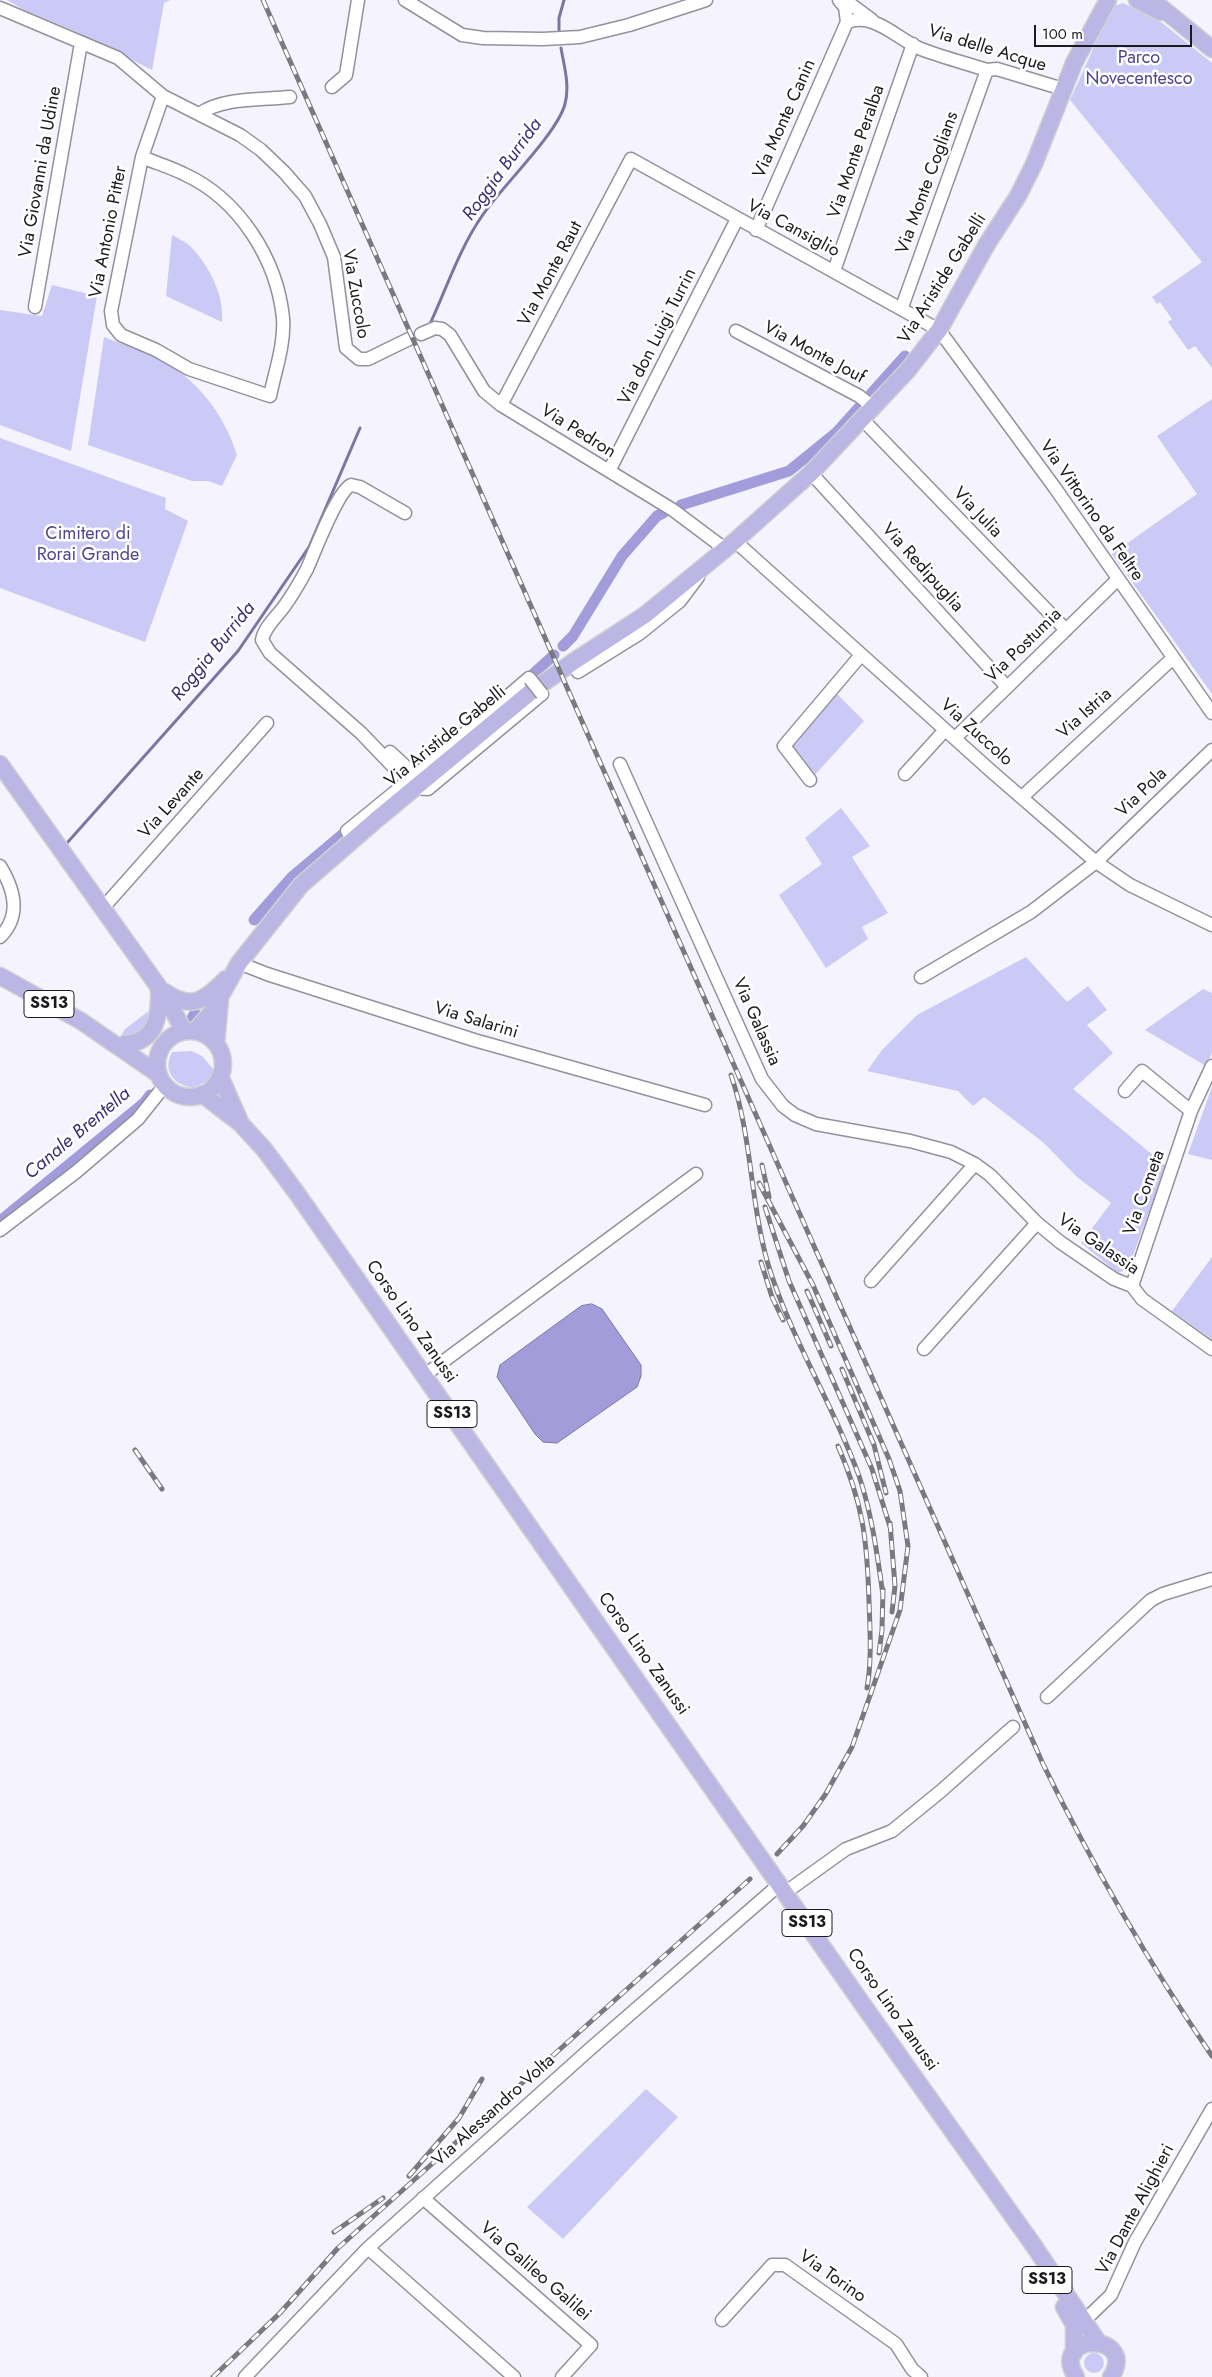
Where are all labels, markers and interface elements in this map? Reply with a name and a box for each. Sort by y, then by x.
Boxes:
scale bar [1037,15,1194,47]
street label: Via delle Acque [925,21,1049,77]
text: 100 m [1042,23,1083,45]
park label: Parco Novecentesco [1085,48,1193,90]
street label: Via Monte Canin [749,56,821,182]
street label: Via Monte Peralba [824,82,890,222]
street label: Via Giovanni da Udine [15,85,67,259]
street label: Via Monte Coglians [892,109,964,257]
water label: Roggia Burrida [458,114,548,226]
street label: Via Antonio Pitter [86,164,132,300]
street label: Via Cansiglio [743,196,843,262]
street label: Via Aristide Gabelli [894,210,992,348]
street label: Via Monte Raut [514,218,588,330]
street label: Via Zuccolo [337,248,373,340]
street label: Via don Luigi Turrin [614,265,702,409]
street label: Via Monte Jouf [759,317,869,389]
street label: Via Pedron [536,400,620,464]
street label: Via Vittorino da Feltre [1034,436,1148,586]
street label: Via Julia [948,483,1006,543]
street label: Via Redipuglia [876,519,968,617]
park label: Cimitero di Rorai Grande [37,524,139,566]
water label: Roggia Burrida [167,598,261,706]
street label: Via Postumia [981,604,1067,688]
street label: Via Aristide Gabelli [381,682,511,792]
street label: Via Istria [1053,684,1117,744]
street label: Via Zuccolo [935,695,1017,771]
street label: Via Pola [1112,763,1172,823]
street label: Via Levante [135,764,209,844]
street label: Via Galassia [727,975,785,1069]
road number: SS13 [24,991,74,1018]
street label: Via Salarini [431,998,521,1044]
water label: Canale Brentella [20,1083,136,1185]
street label: Via Cometa [1120,1147,1170,1239]
street label: Via Galassia [1053,1210,1143,1280]
street label: Corso Lino Zanussi [361,1256,461,1388]
road number: SS13 [427,1400,477,1428]
street label: Corso Lino Zanussi [593,1588,693,1720]
road number: SS13 [782,1910,832,1936]
street label: Corso Lino Zanussi [842,1944,942,2076]
street label: Via Alessandro Volta [428,2050,560,2172]
street label: Via Dante Alighieri [1092,2141,1180,2279]
street label: Via Galileo Galilei [475,2218,595,2326]
street label: Via Torino [794,2246,870,2308]
road number: SS13 [1022,2266,1072,2294]

